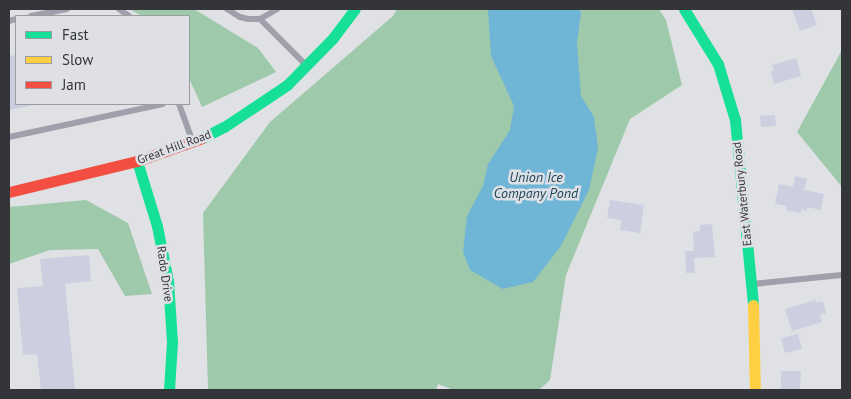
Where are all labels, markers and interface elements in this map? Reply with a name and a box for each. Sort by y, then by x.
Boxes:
legend [15,15,190,105]
text: Fast [62,25,89,44]
text: Slow [62,50,93,69]
text: Jam [62,75,86,94]
street label: Great Hill Road [135,127,213,167]
street label: East Waterbury Road [729,141,755,247]
water label: Union Ice Company Pond [494,169,578,202]
street label: Rado Drive [154,245,176,303]

